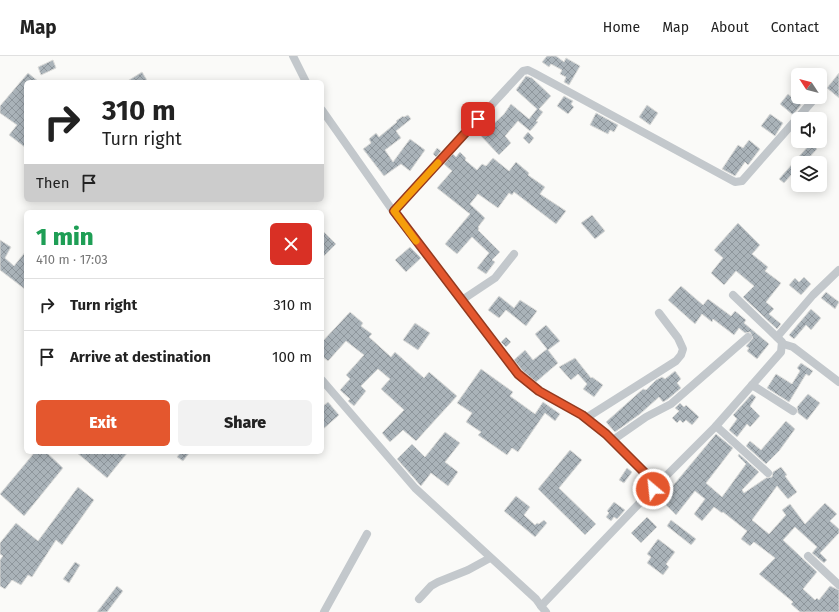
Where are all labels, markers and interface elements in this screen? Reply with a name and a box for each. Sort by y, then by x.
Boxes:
text: Map [20,16,57,39]
text: Home [603,19,640,36]
text: Map [662,19,689,36]
text: About [711,19,749,36]
text: Contact [771,19,819,36]
north arrow [791,68,827,104]
map controls [791,68,827,192]
text: 310 m [102,94,176,127]
icon: right [36,96,88,148]
pin [461,102,495,136]
icon: arrive [467,108,489,130]
button: sound [791,112,827,148]
text: Turn right [102,128,182,150]
button: layers [791,156,827,192]
icon: arrive [78,172,100,194]
text: Then [36,174,70,192]
text: 1 min [36,223,94,251]
button: close [270,223,312,265]
text: 410 m · 17:03 [36,252,108,267]
icon: right [36,294,58,316]
text: Turn right [70,296,137,314]
text: 310 m [273,296,312,314]
icon: arrive [36,346,58,368]
text: Arrive at destination [70,348,211,366]
text: 100 m [272,348,312,366]
button: Exit [36,400,170,446]
button: Share [178,400,312,446]
position arrow [632,468,674,510]

